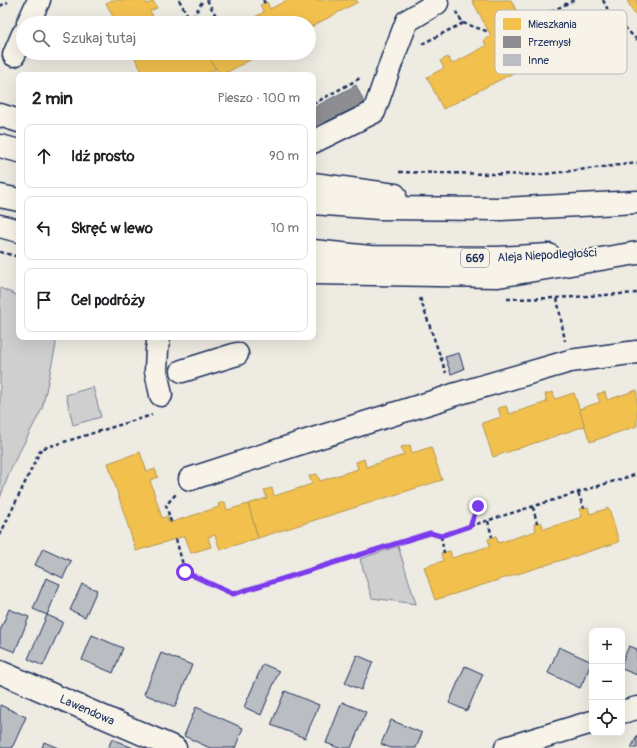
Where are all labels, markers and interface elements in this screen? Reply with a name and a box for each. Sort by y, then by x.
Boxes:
legend [495,10,627,74]
search box [16,16,316,60]
text: Mieszkania [528,18,577,31]
icon: search [30,27,52,49]
text: Szukaj tutaj [62,29,136,48]
text: Przemysł [528,36,571,49]
text: Inne [528,54,550,67]
text: 2 min [32,88,73,109]
text: Pieszo · 100 m [217,90,300,106]
icon: ahead [33,145,55,167]
text: Idź prosto [71,147,135,166]
text: 90 m [269,148,299,164]
icon: left [33,217,55,239]
text: Skręć w lewo [71,219,153,238]
text: 10 m [271,220,299,236]
street label: Aleja Niepodległości [497,245,597,266]
road number: 669 [461,249,489,267]
icon: arrive [33,289,55,311]
text: Cel podróży [71,291,145,310]
route end [469,497,487,515]
route start [176,563,194,581]
map controls [589,628,625,736]
button: + [589,628,625,664]
button: − [589,664,625,700]
street label: Lawendowa [57,692,117,729]
button: locate [589,700,625,736]

